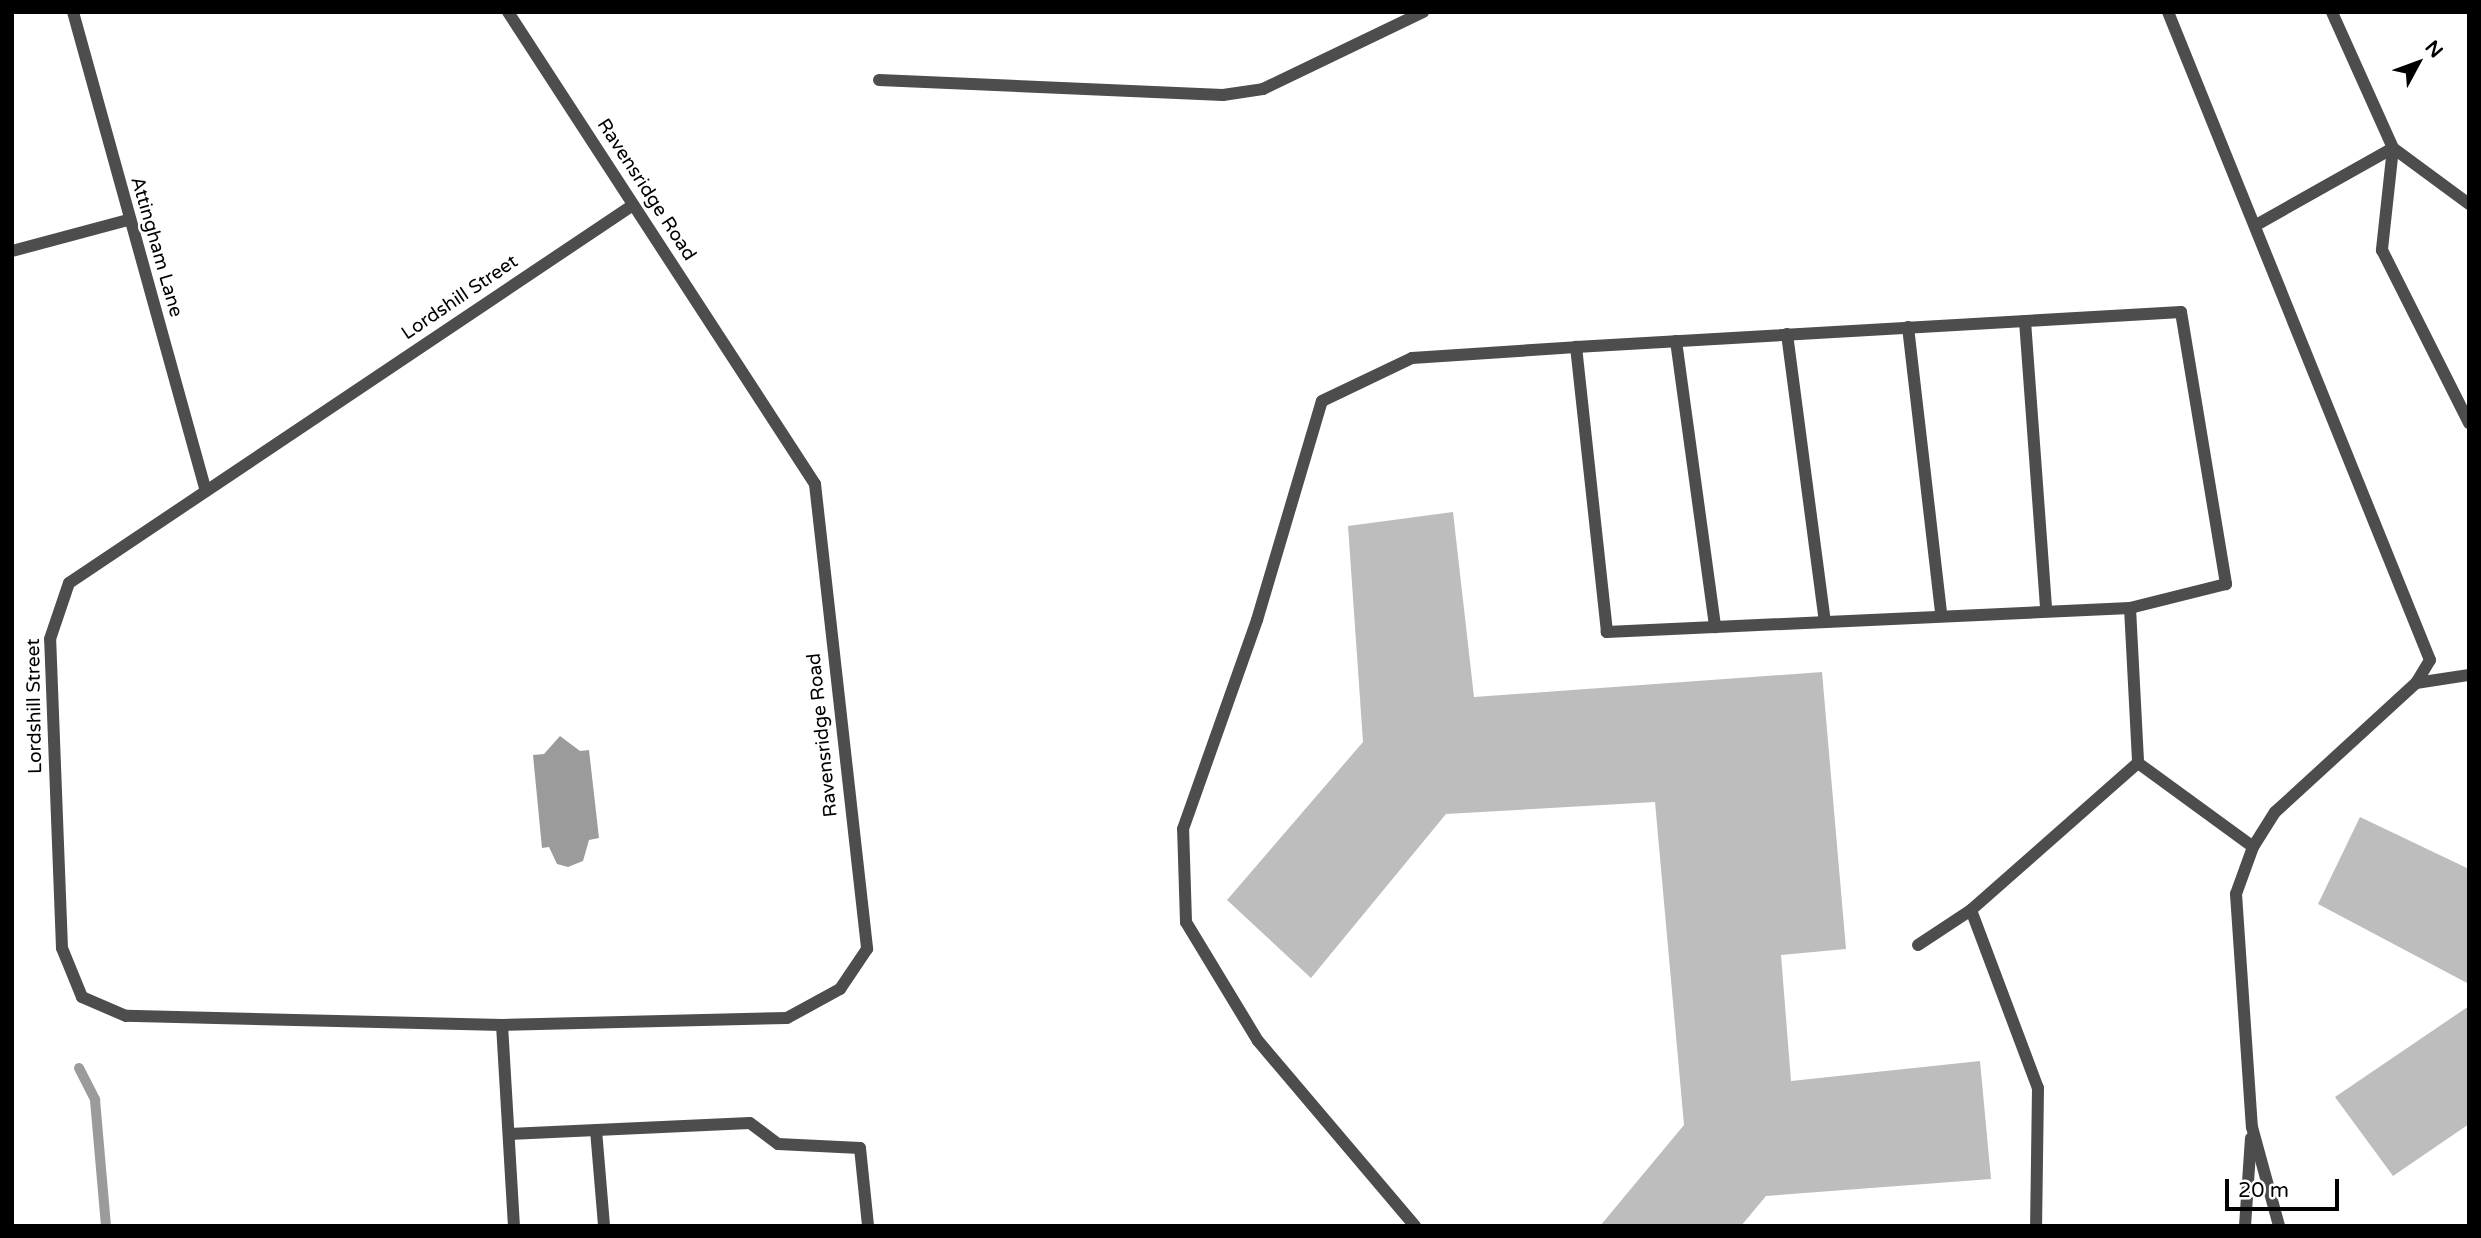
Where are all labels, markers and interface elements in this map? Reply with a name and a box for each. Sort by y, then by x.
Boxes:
north arrow [2383,28,2453,98]
text: N [2421,36,2447,62]
street label: Ravensridge Road [592,115,700,265]
street label: Attingham Lane [125,174,187,320]
street label: Lordshill Street [397,251,523,345]
street label: Lordshill Street [22,638,48,774]
street label: Ravensridge Road [803,652,843,818]
scale bar [2229,1164,2343,1208]
text: 20 m [2238,1178,2289,1203]

